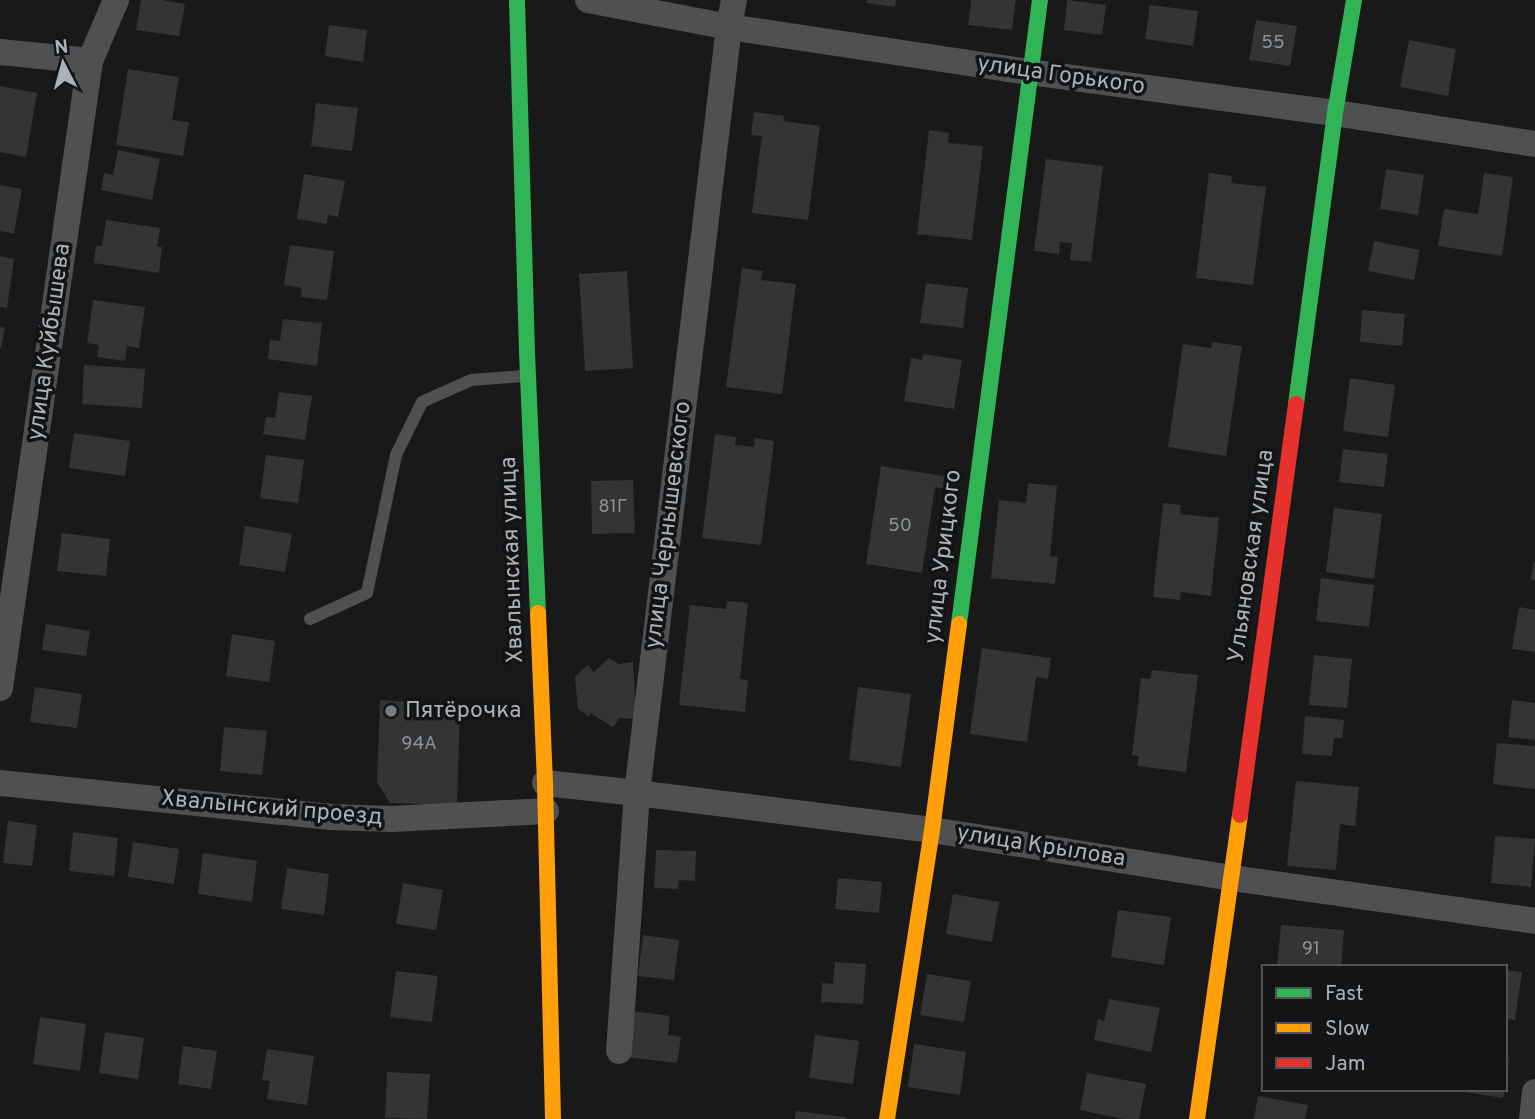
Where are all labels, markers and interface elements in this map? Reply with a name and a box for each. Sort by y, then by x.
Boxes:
north arrow [28,28,98,98]
house number: 55 [1261,31,1285,55]
text: N [53,35,69,61]
street label: улица Горького [975,50,1147,102]
street label: улица Куйбышева [22,241,78,443]
street label: улица Чернышевского [639,400,699,650]
street label: Ульяновская улица [1223,448,1281,664]
street label: Хвалынская улица [495,456,531,664]
street label: улица Урицкого [919,468,969,646]
house number: 81Г [598,495,628,519]
house number: 50 [888,514,912,538]
place label: Пятёрочка [405,697,521,726]
marker: Пятёрочка [383,703,399,719]
house number: 94А [401,732,437,756]
street label: Хвалынский проезд [160,785,384,833]
street label: улица Крылова [955,819,1127,875]
house number: 91 [1302,937,1320,961]
legend [1262,965,1507,1091]
text: Fast [1325,981,1364,1008]
text: Slow [1325,1016,1370,1043]
text: Jam [1325,1051,1366,1078]

